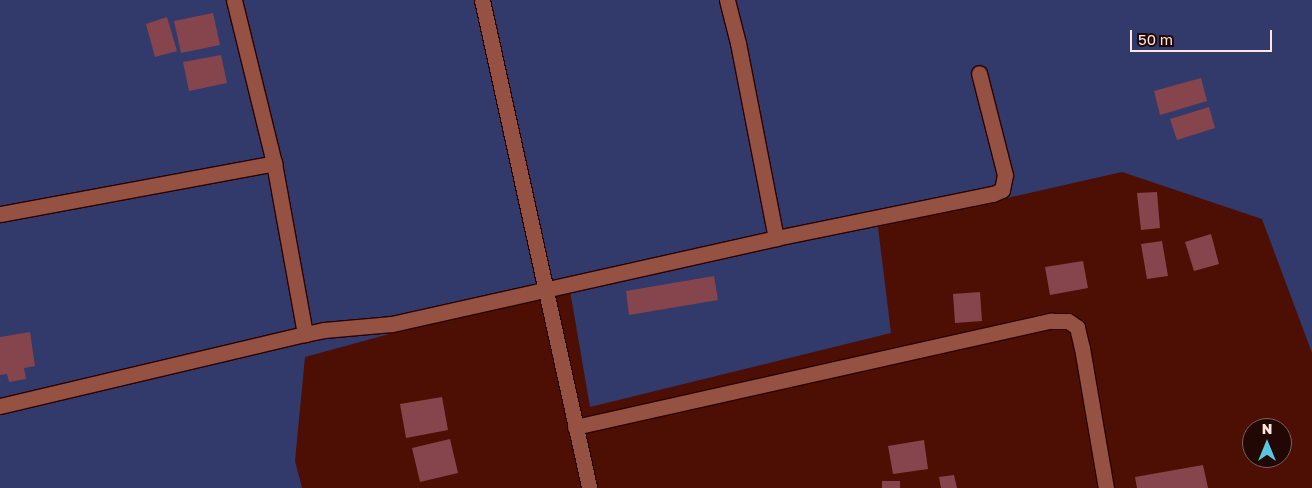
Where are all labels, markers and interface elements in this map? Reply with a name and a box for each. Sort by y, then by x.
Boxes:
scale bar [1132,20,1274,52]
text: 50 m [1138,30,1173,48]
north arrow [1242,418,1292,468]
text: N [1262,420,1272,437]

